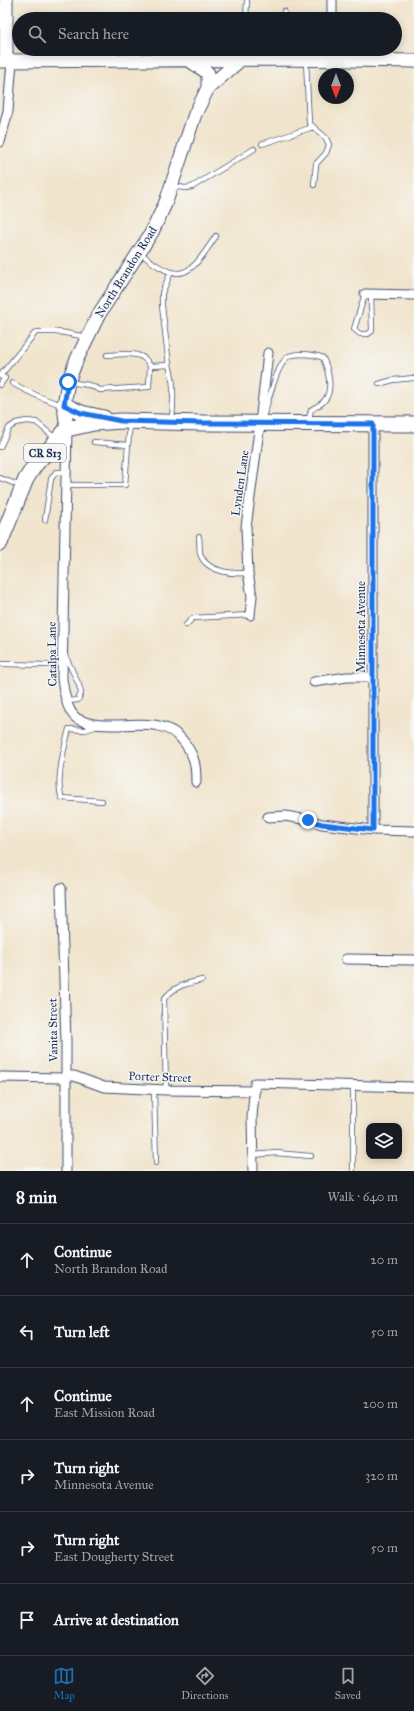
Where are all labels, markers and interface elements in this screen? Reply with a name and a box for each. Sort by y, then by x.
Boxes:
search box [12,12,402,56]
icon: search [26,23,48,45]
text: Search here [58,25,129,43]
north arrow [318,68,354,104]
street label: North Brandon Road [92,224,160,320]
route start [59,373,77,391]
road number: CR S13 [24,444,66,462]
street label: Lynden Lane [228,449,252,517]
street label: Minnesota Avenue [354,581,368,673]
street label: Catalpa Lane [44,621,60,687]
route end [299,811,317,829]
street label: Vanita Street [45,997,61,1063]
street label: Porter Street [128,1069,193,1085]
map controls [366,1123,402,1159]
button: layers [366,1123,402,1159]
text: 8 min [16,1187,57,1208]
text: Walk · 640 m [328,1189,398,1205]
text: Continue [54,1243,112,1261]
icon: ahead [16,1249,38,1271]
text: 20 m [370,1252,398,1268]
text: North Brandon Road [54,1261,168,1277]
icon: left [16,1321,38,1343]
text: Turn left [54,1323,110,1341]
text: 50 m [371,1324,398,1340]
text: Continue [54,1387,112,1405]
icon: ahead [16,1393,38,1415]
text: 200 m [363,1396,398,1412]
text: East Mission Road [54,1405,155,1421]
text: Turn right [54,1459,119,1477]
icon: right [16,1465,38,1487]
text: 320 m [365,1468,398,1484]
text: Minnesota Avenue [54,1477,154,1493]
text: Turn right [54,1531,119,1549]
icon: right [16,1537,38,1559]
text: 50 m [371,1540,398,1556]
text: East Dougherty Street [54,1549,174,1565]
icon: arrive [16,1609,38,1631]
text: Arrive at destination [54,1611,179,1629]
tab: Map [53,1665,75,1702]
tab: Directions [181,1665,229,1702]
tab: Saved [335,1665,361,1702]

